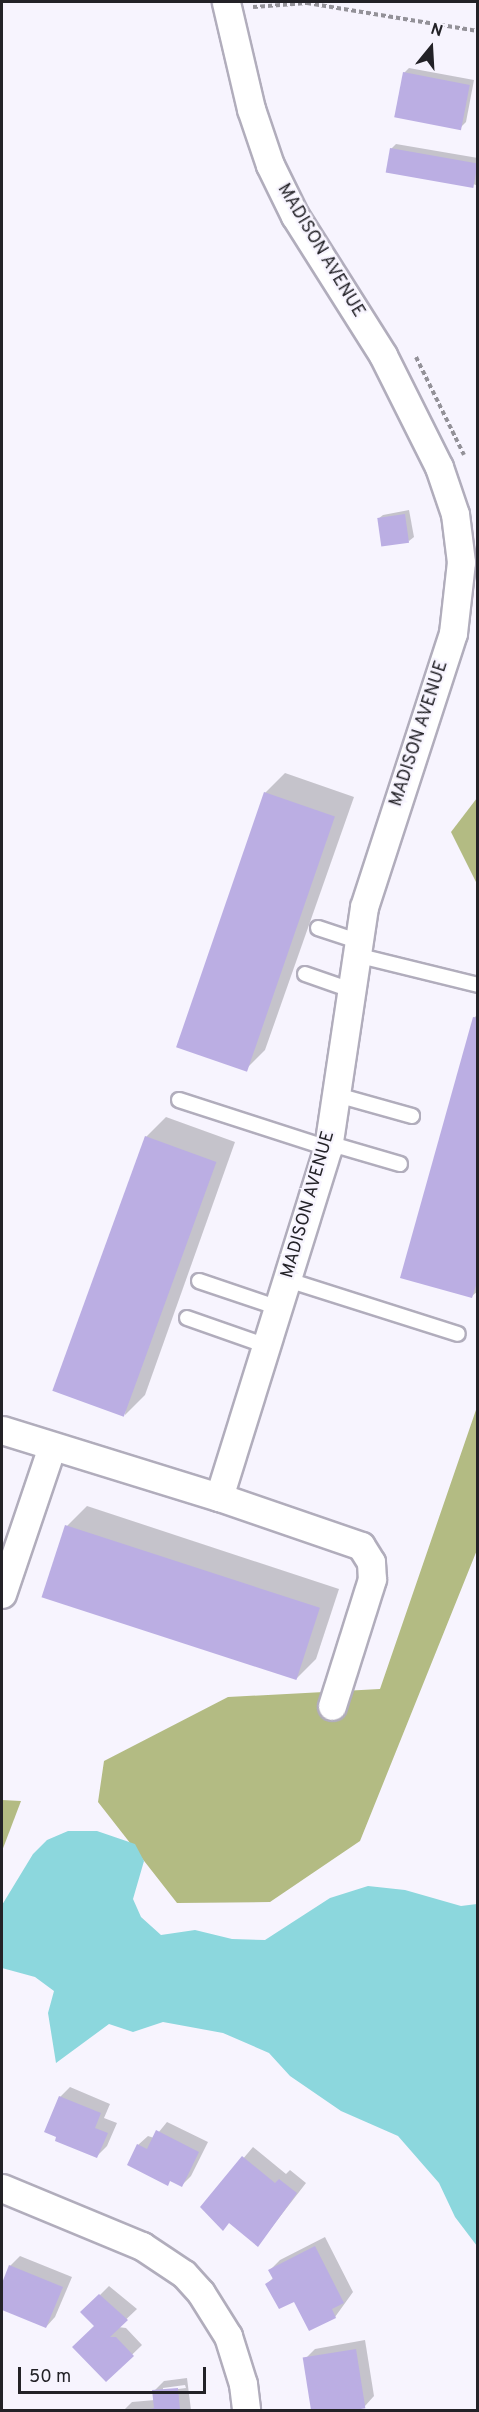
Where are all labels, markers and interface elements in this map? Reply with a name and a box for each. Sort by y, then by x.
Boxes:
north arrow [401,18,461,78]
text: N [428,20,445,42]
street label: MADISON AVENUE [271,180,369,322]
street label: MADISON AVENUE [386,658,454,810]
street label: MADISON AVENUE [278,1129,340,1281]
scale bar [21,2355,208,2393]
text: 50 m [29,2366,71,2389]

